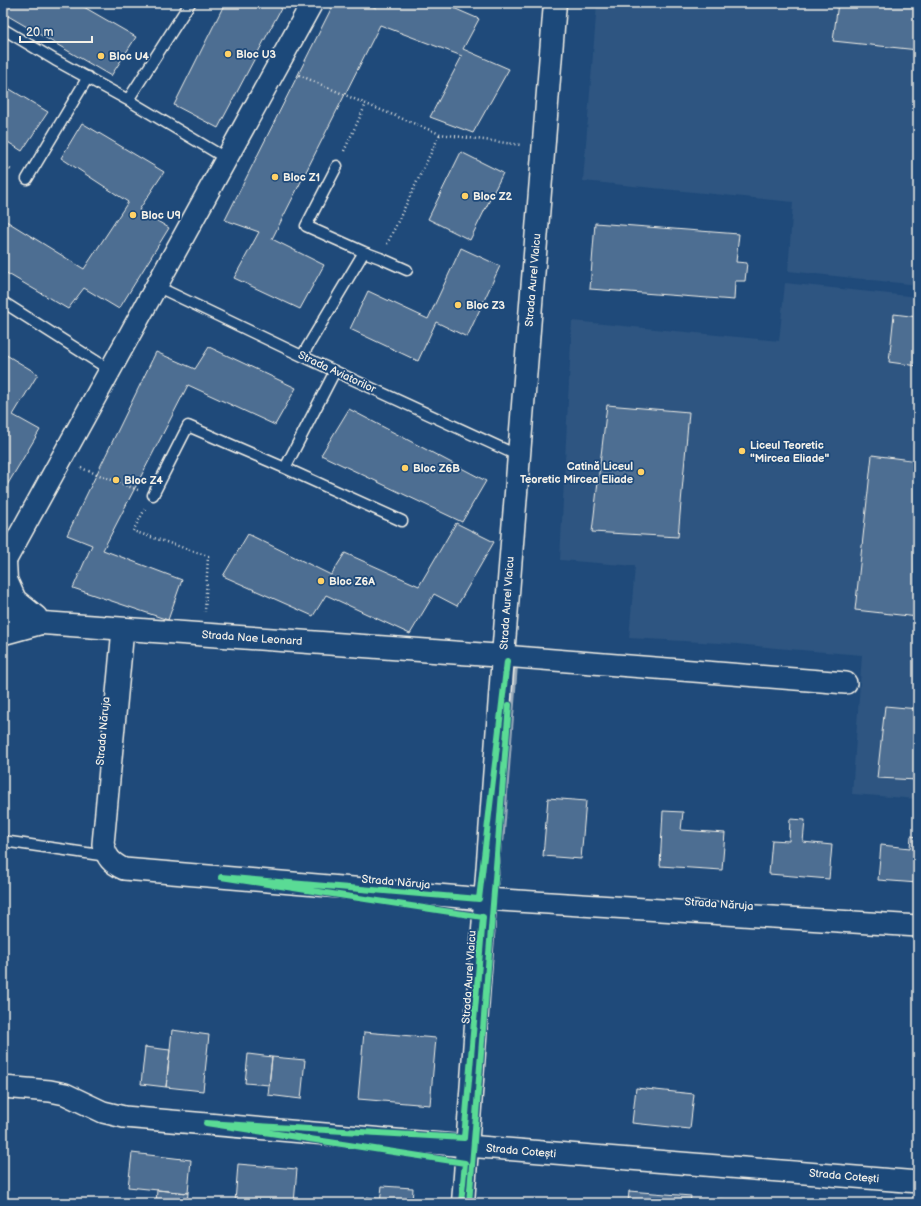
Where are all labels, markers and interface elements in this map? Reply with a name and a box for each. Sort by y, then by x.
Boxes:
scale bar [20,18,92,44]
text: 20 m [26,25,53,40]
place label: Bloc U3 [236,48,277,61]
marker: Bloc U3 [223,49,233,59]
place label: Bloc U4 [109,50,150,63]
marker: Bloc U4 [96,51,106,61]
place label: Bloc Z1 [283,171,320,184]
marker: Bloc Z1 [270,172,280,182]
place label: Bloc Z2 [473,190,513,203]
marker: Bloc Z2 [460,191,470,201]
place label: Bloc U9 [141,209,181,222]
marker: Bloc U9 [128,210,138,220]
street label: Strada Aurel Vlaicu [522,233,544,327]
place label: Bloc Z3 [466,299,506,312]
marker: Bloc Z3 [453,300,463,310]
street label: Strada Aviatorilor [296,348,379,396]
place label: Liceul Teoretic "Mircea Eliade" [750,439,829,465]
marker: Liceul Teoretic "Mircea Eliade" [737,446,747,456]
place label: Catină Liceul Teoretic Mircea Eliade [520,460,633,486]
place label: Bloc Z6B [413,462,460,475]
marker: Bloc Z6B [400,463,410,473]
marker: Catină Liceul Teoretic Mircea Eliade [636,467,646,477]
place label: Bloc Z4 [124,474,164,487]
marker: Bloc Z4 [111,475,121,485]
street label: Strada Aurel Vlaicu [497,556,517,650]
place label: Bloc Z6A [329,575,375,588]
marker: Bloc Z6A [316,576,326,586]
street label: Strada Nae Leonard [201,628,303,648]
street label: Strada Năruja [94,696,112,766]
street label: Strada Năruja [361,873,431,891]
street label: Strada Năruja [684,895,754,913]
street label: Strada Aurel Vlaicu [459,930,479,1024]
street label: Strada Cotești [485,1141,557,1161]
street label: Strada Cotești [808,1166,880,1186]

